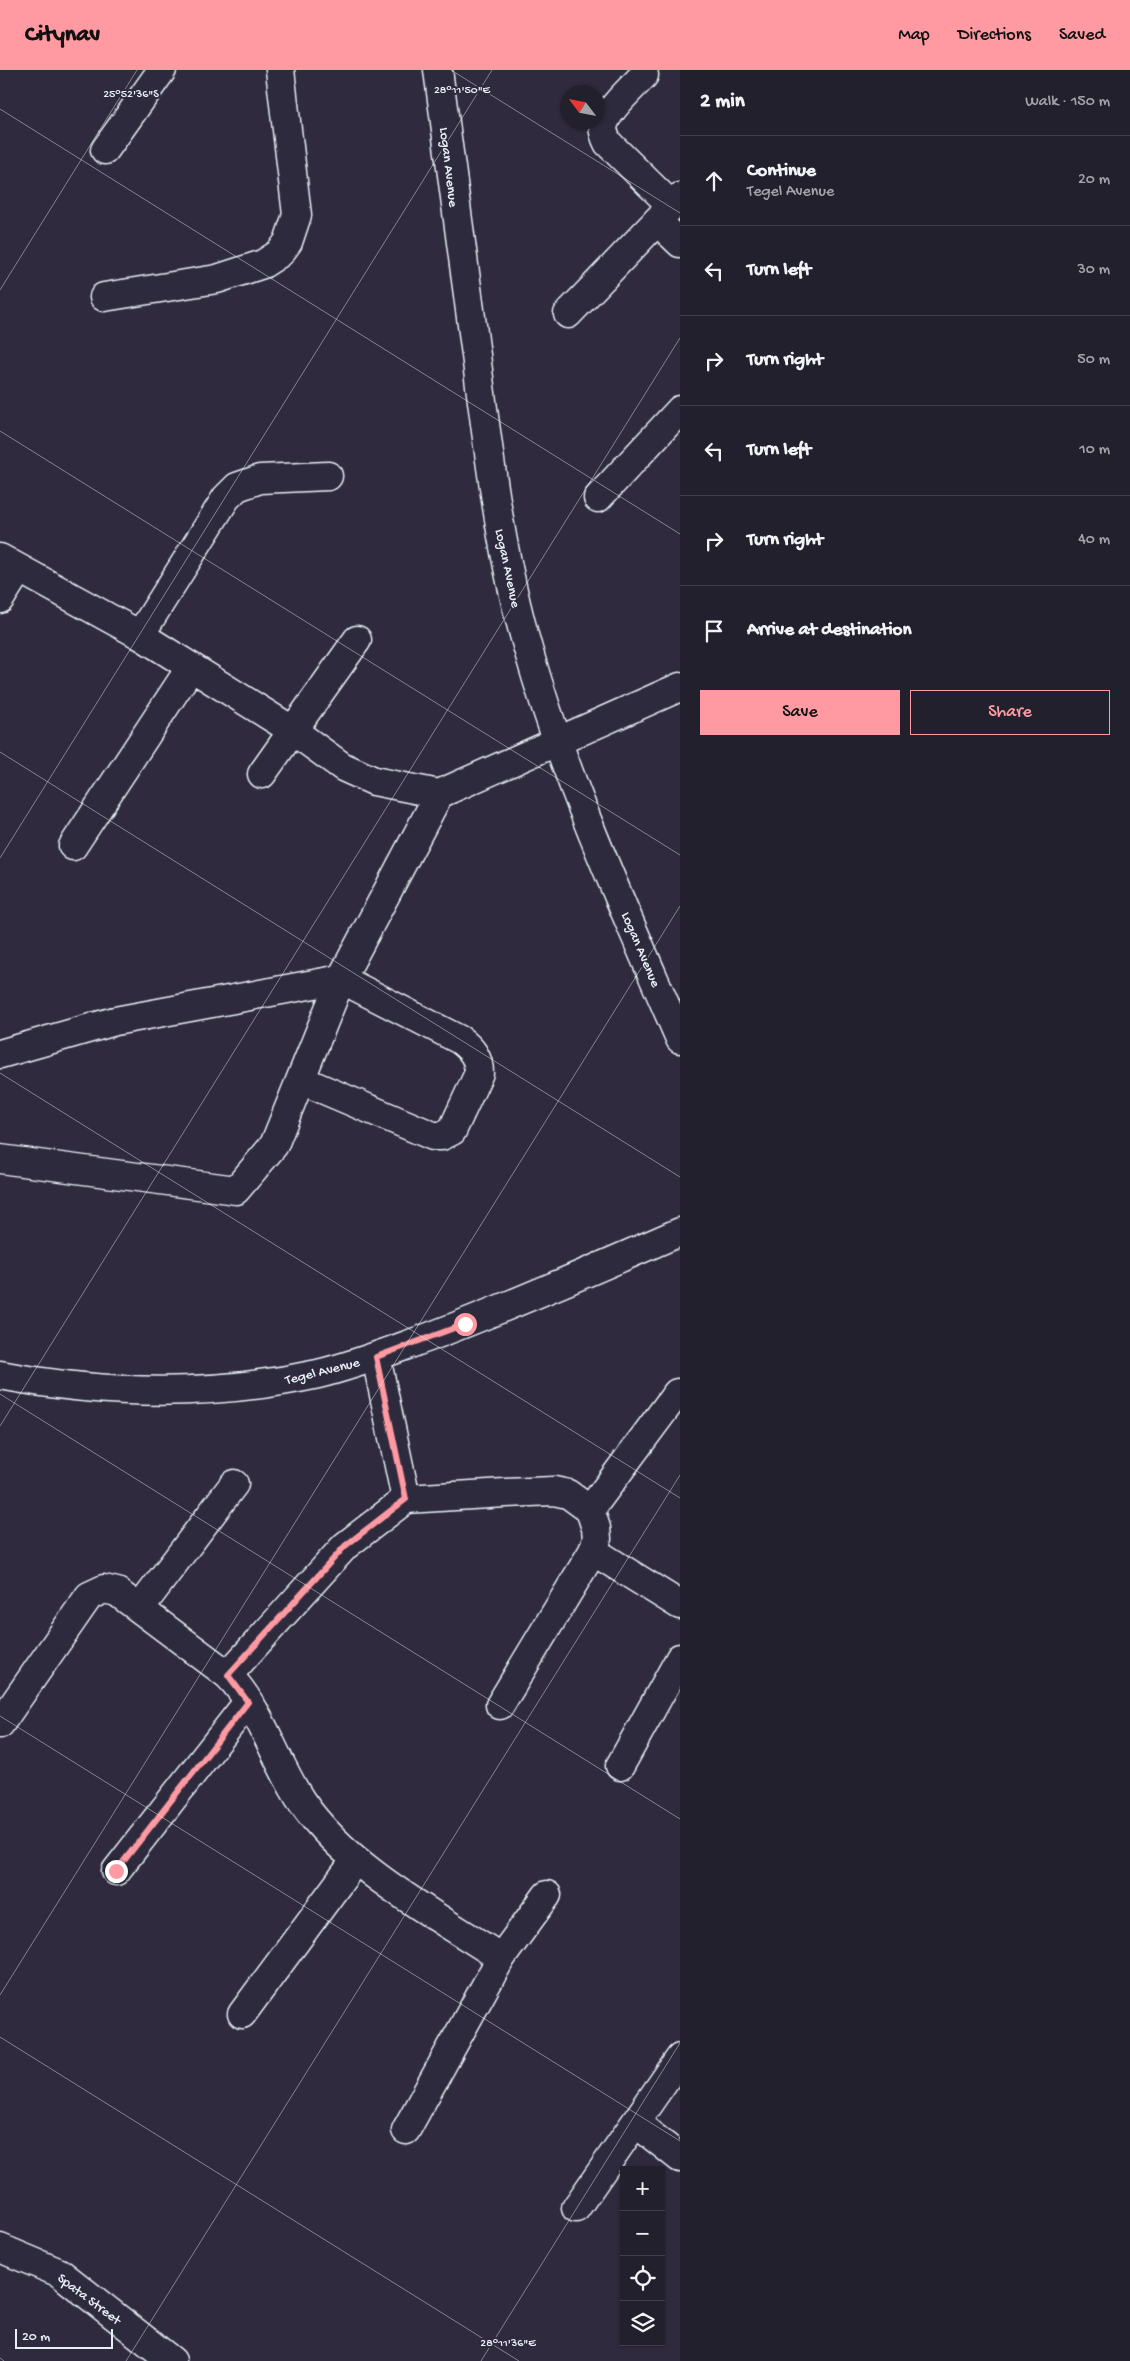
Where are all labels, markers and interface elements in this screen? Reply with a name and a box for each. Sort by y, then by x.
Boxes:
text: Citynav [25,21,100,50]
text: Map [898,25,930,46]
text: Directions [958,25,1031,46]
text: Saved [1059,25,1105,46]
text: 28°11'50"E [434,84,491,98]
north arrow [560,85,605,130]
text: 25°52'36"S [103,88,159,102]
text: 2 min [700,90,745,115]
text: Walk · 150 m [1025,93,1110,112]
street label: Logan Avenue [434,126,461,209]
text: Continue [747,160,816,183]
icon: ahead [700,167,728,195]
text: 20 m [1078,171,1110,190]
text: Tegel Avenue [747,183,834,202]
icon: left [700,257,728,285]
text: Turn left [747,259,811,282]
text: 30 m [1077,261,1110,280]
icon: right [700,347,728,375]
text: Turn right [747,349,823,372]
text: 50 m [1077,351,1110,370]
icon: left [700,437,728,465]
text: Turn left [747,439,811,462]
text: 10 m [1079,441,1110,460]
icon: right [700,527,728,555]
street label: Logan Avenue [490,528,523,610]
text: Turn right [747,529,823,552]
text: 40 m [1078,531,1110,550]
icon: arrive [700,617,728,645]
text: Arrive at destination [747,619,911,642]
button: Save [700,690,900,735]
button: Share [910,690,1110,735]
street label: Logan Avenue [616,910,663,991]
route start [454,1313,477,1336]
street label: Tegel Avenue [283,1355,362,1390]
route end [105,1860,128,1883]
map controls [620,2166,665,2346]
button: + [620,2166,665,2211]
button: − [620,2211,665,2256]
button: locate [620,2256,665,2301]
street label: Spata Street [53,2271,125,2330]
button: layers [620,2301,665,2346]
scale bar [15,2326,112,2349]
text: 20 m [22,2329,50,2346]
text: 28°11'36"E [480,2337,536,2351]

